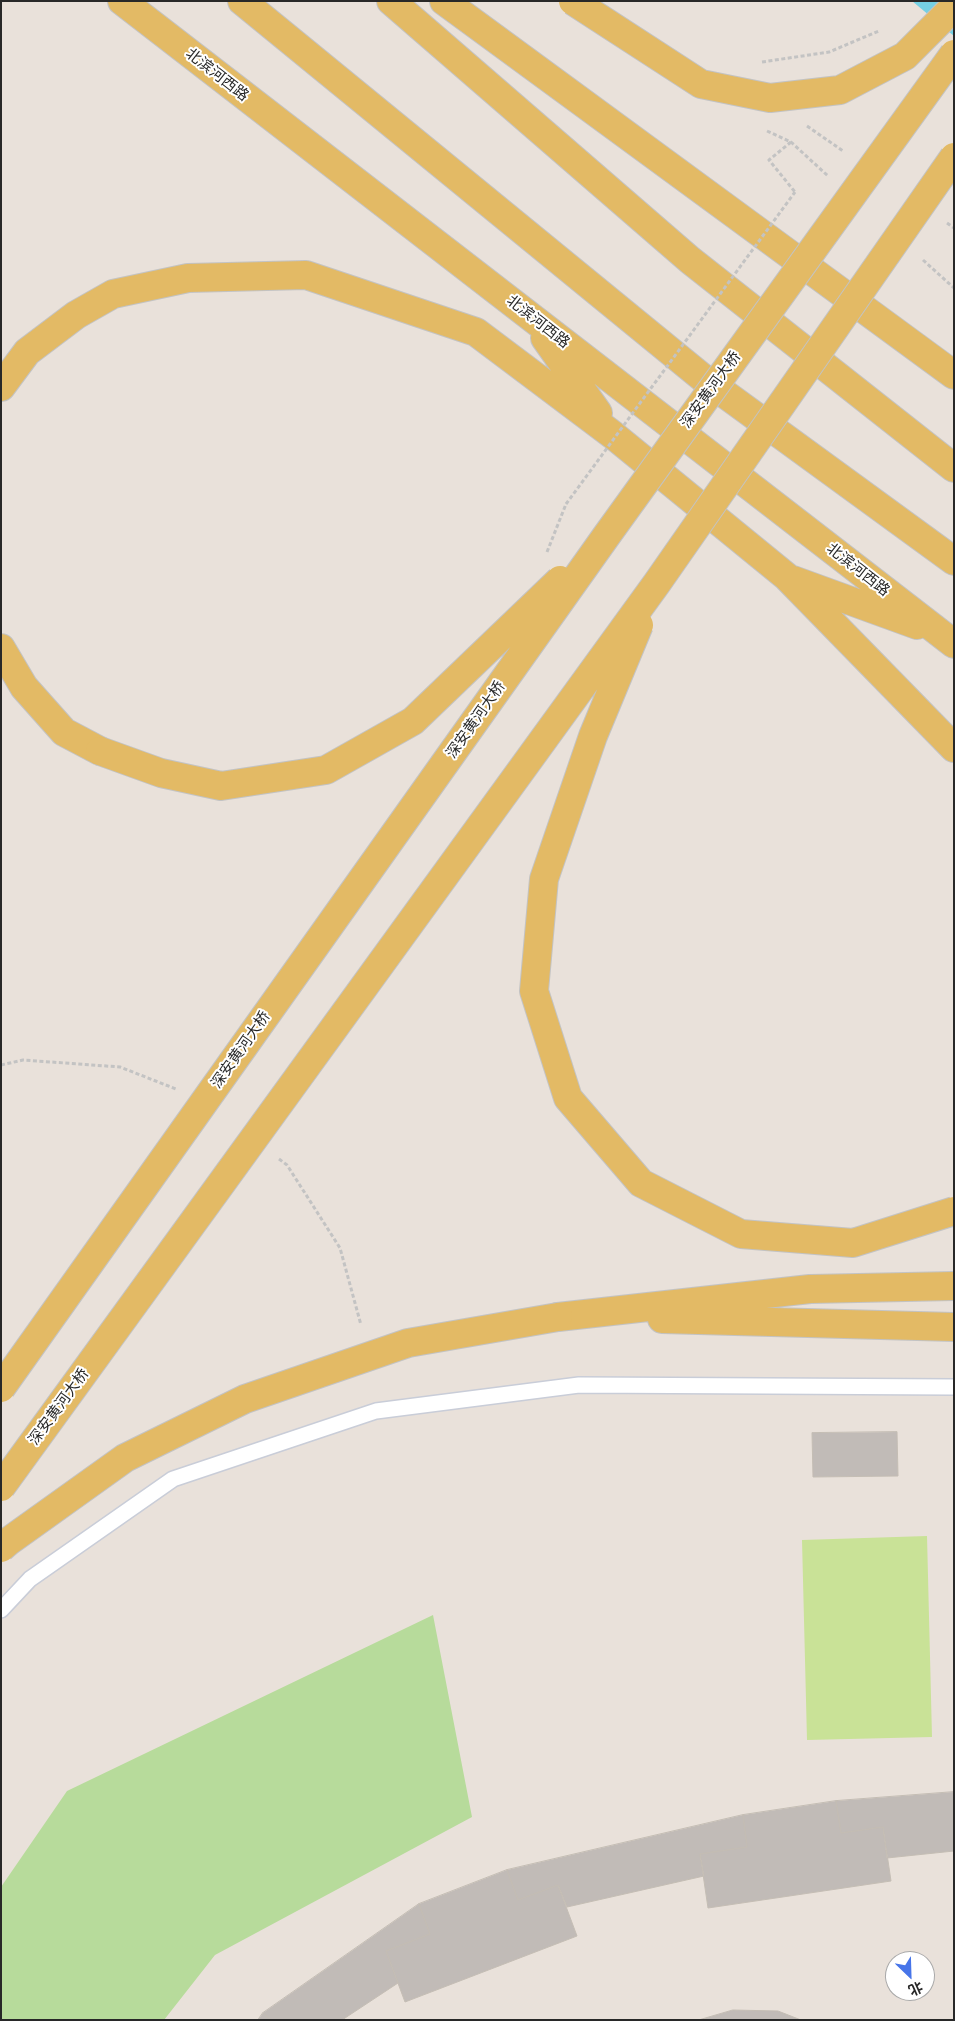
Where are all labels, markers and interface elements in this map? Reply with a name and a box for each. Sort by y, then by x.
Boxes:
street label: 北滨河西路 [182,45,252,105]
street label: 北滨河西路 [503,292,573,352]
street label: 深安黄河大桥 [677,348,745,432]
street label: 北滨河西路 [823,540,893,600]
street label: 深安黄河大桥 [443,678,509,762]
street label: 深安黄河大桥 [208,1008,274,1092]
street label: 深安黄河大桥 [25,1365,93,1449]
north arrow [885,1951,935,2001]
text: 北 [906,1978,926,2000]

